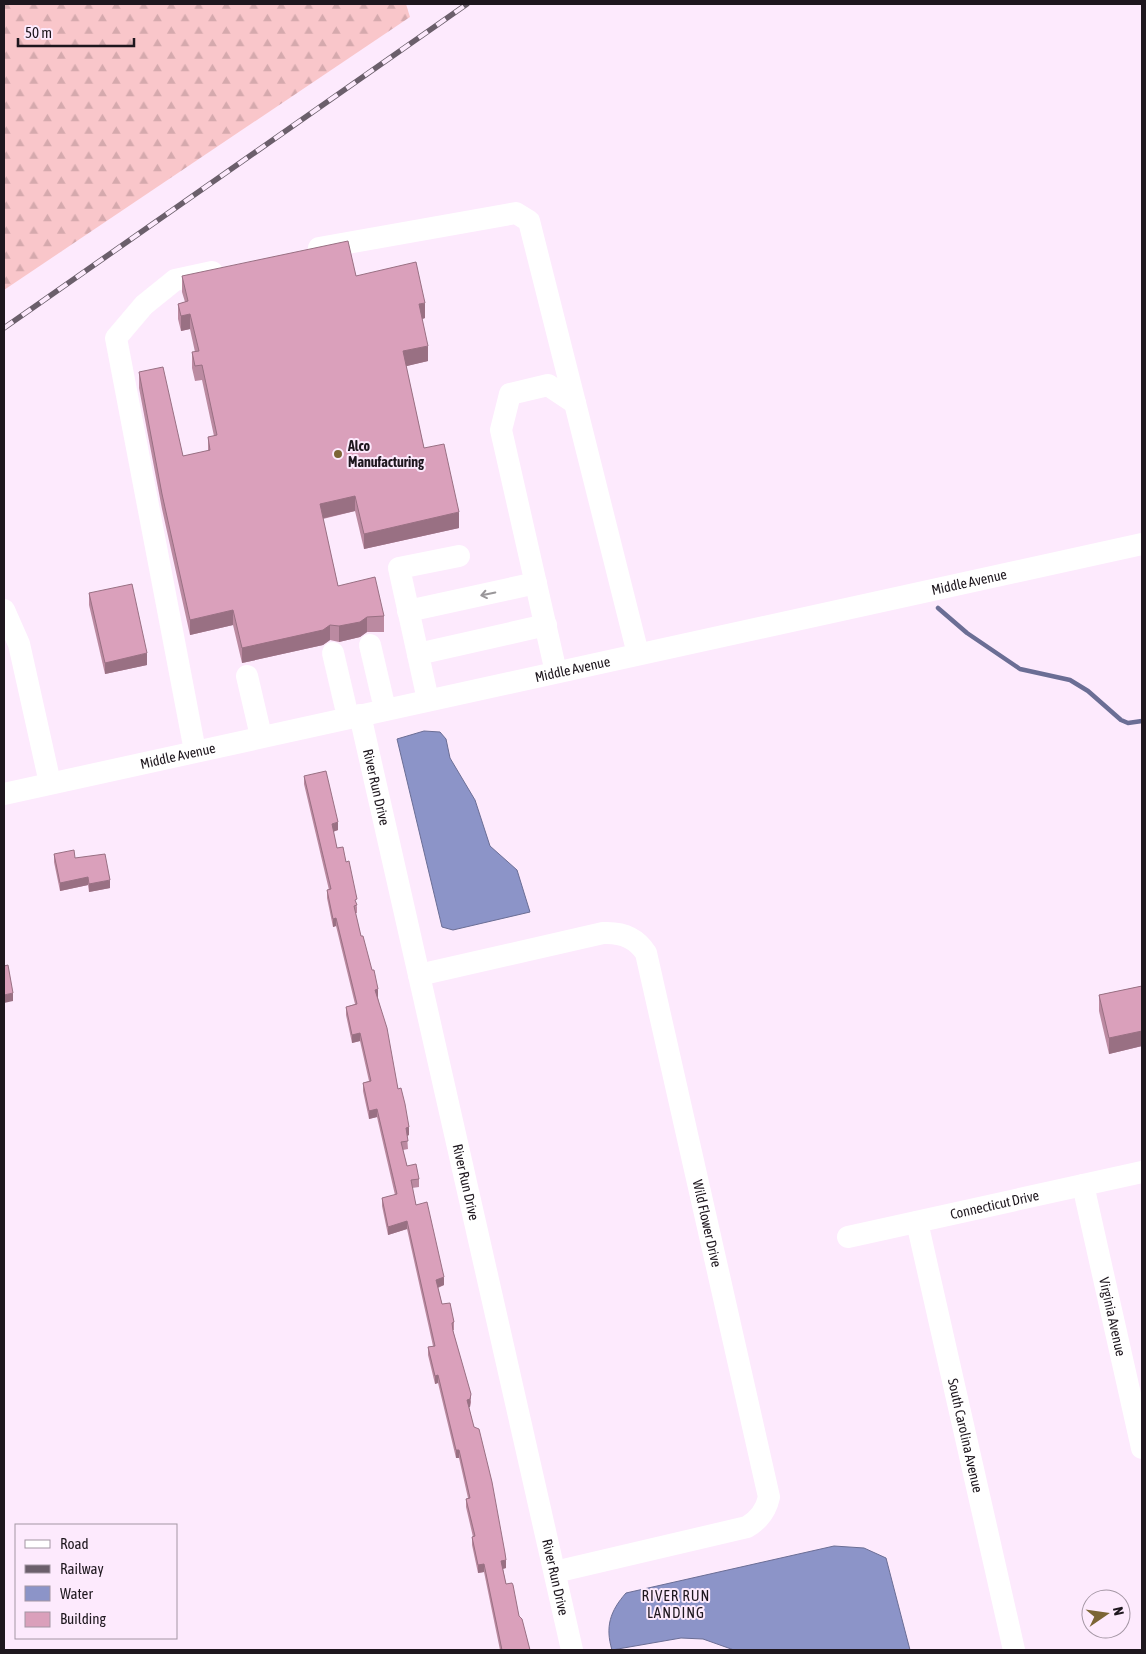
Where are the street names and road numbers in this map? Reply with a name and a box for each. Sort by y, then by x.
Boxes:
street label: Middle Avenue [930,566,1008,598]
street label: Middle Avenue [533,653,612,685]
street label: Middle Avenue [139,740,217,772]
street label: River Run Drive [360,747,393,827]
street label: River Run Drive [449,1142,482,1222]
street label: Wild Flower Drive [690,1178,725,1269]
street label: Connecticut Drive [949,1187,1040,1222]
street label: Virginia Avenue [1096,1276,1129,1358]
street label: South Carolina Avenue [945,1377,986,1494]
street label: River Run Drive [539,1537,572,1617]

